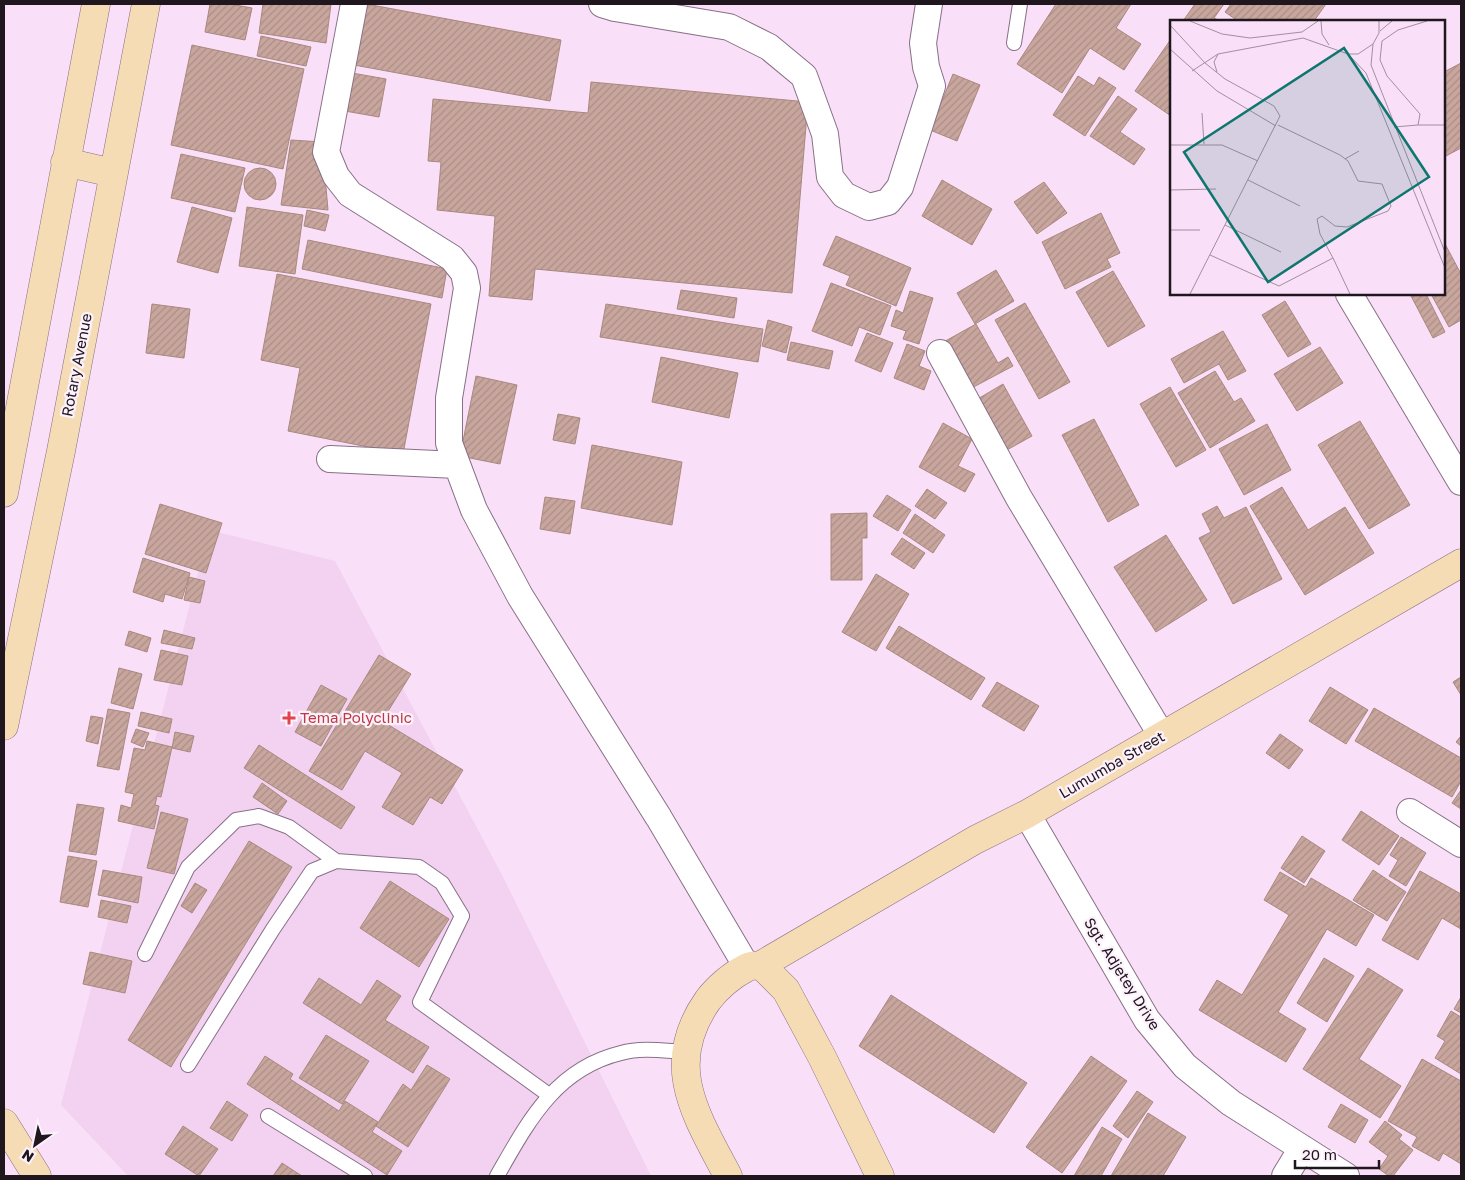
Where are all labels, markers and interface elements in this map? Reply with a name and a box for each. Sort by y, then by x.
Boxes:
inset map [1170,20,1445,295]
street label: Rotary Avenue [57,311,95,418]
place label: Tema Polyclinic [300,708,412,726]
marker: Tema Polyclinic [282,711,296,725]
street label: Lumumba Street [1056,727,1167,802]
street label: Sgt. Adjetey Drive [1081,914,1165,1033]
north arrow [10,1120,60,1170]
scale bar [1295,1138,1379,1170]
text: 20 m [1302,1145,1337,1163]
text: N [19,1146,37,1166]

